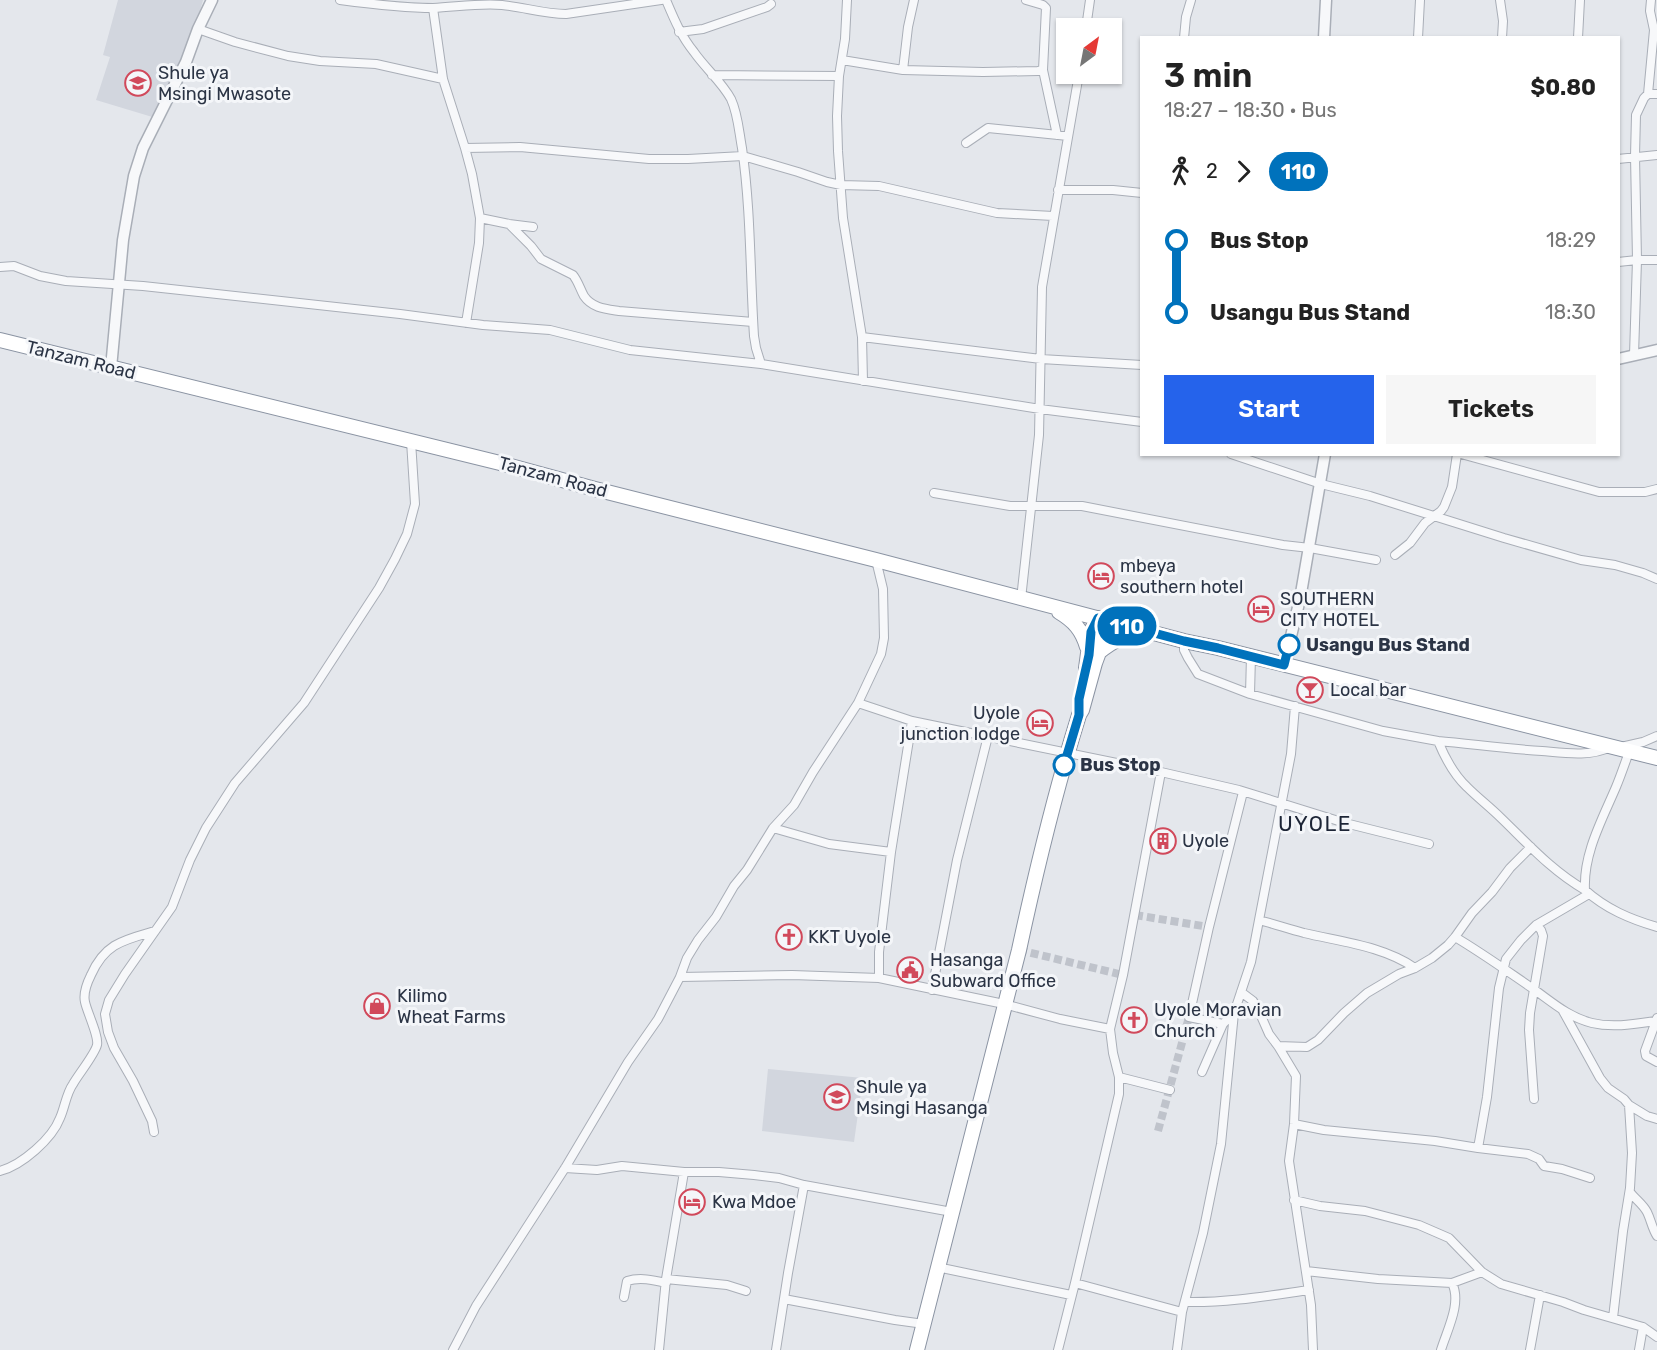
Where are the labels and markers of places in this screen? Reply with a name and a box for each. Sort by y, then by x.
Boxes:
place label: Shule ya Msingi Mwasote [158,62,291,105]
school or university icon: Shule ya Msingi Mwasote [123,68,153,98]
place label: mbeya southern hotel [1120,555,1243,598]
hotel icon: mbeya southern hotel [1086,561,1116,591]
place label: SOUTHERN CITY HOTEL [1280,588,1379,631]
hotel icon: SOUTHERN CITY HOTEL [1246,594,1276,624]
marker: Usangu Bus Stand [1278,634,1300,656]
place label: Usangu Bus Stand [1306,634,1470,656]
bar icon: Local bar [1295,675,1325,705]
place label: Local bar [1330,679,1407,701]
place label: Uyole junction lodge [899,702,1020,745]
hotel icon: Uyole junction lodge [1025,708,1055,738]
marker: Bus Stop [1053,754,1075,776]
place label: Bus Stop [1080,754,1161,776]
building icon: Uyole [1148,826,1178,856]
place label: Uyole [1182,830,1229,852]
church icon: KKT Uyole [774,922,804,952]
place label: KKT Uyole [808,926,891,948]
place label: Hasanga Subward Office [930,949,1056,992]
public building icon: Hasanga Subward Office [895,955,925,985]
place label: Kilimo Wheat Farms [397,985,506,1028]
shop icon: Kilimo Wheat Farms [362,991,392,1021]
place label: Uyole Moravian Church [1154,999,1282,1042]
church icon: Uyole Moravian Church [1119,1005,1149,1035]
place label: Shule ya Msingi Hasanga [856,1076,988,1119]
school or university icon: Shule ya Msingi Hasanga [822,1082,852,1112]
hotel icon: Kwa Mdoe [677,1187,707,1217]
place label: Kwa Mdoe [712,1191,796,1213]

